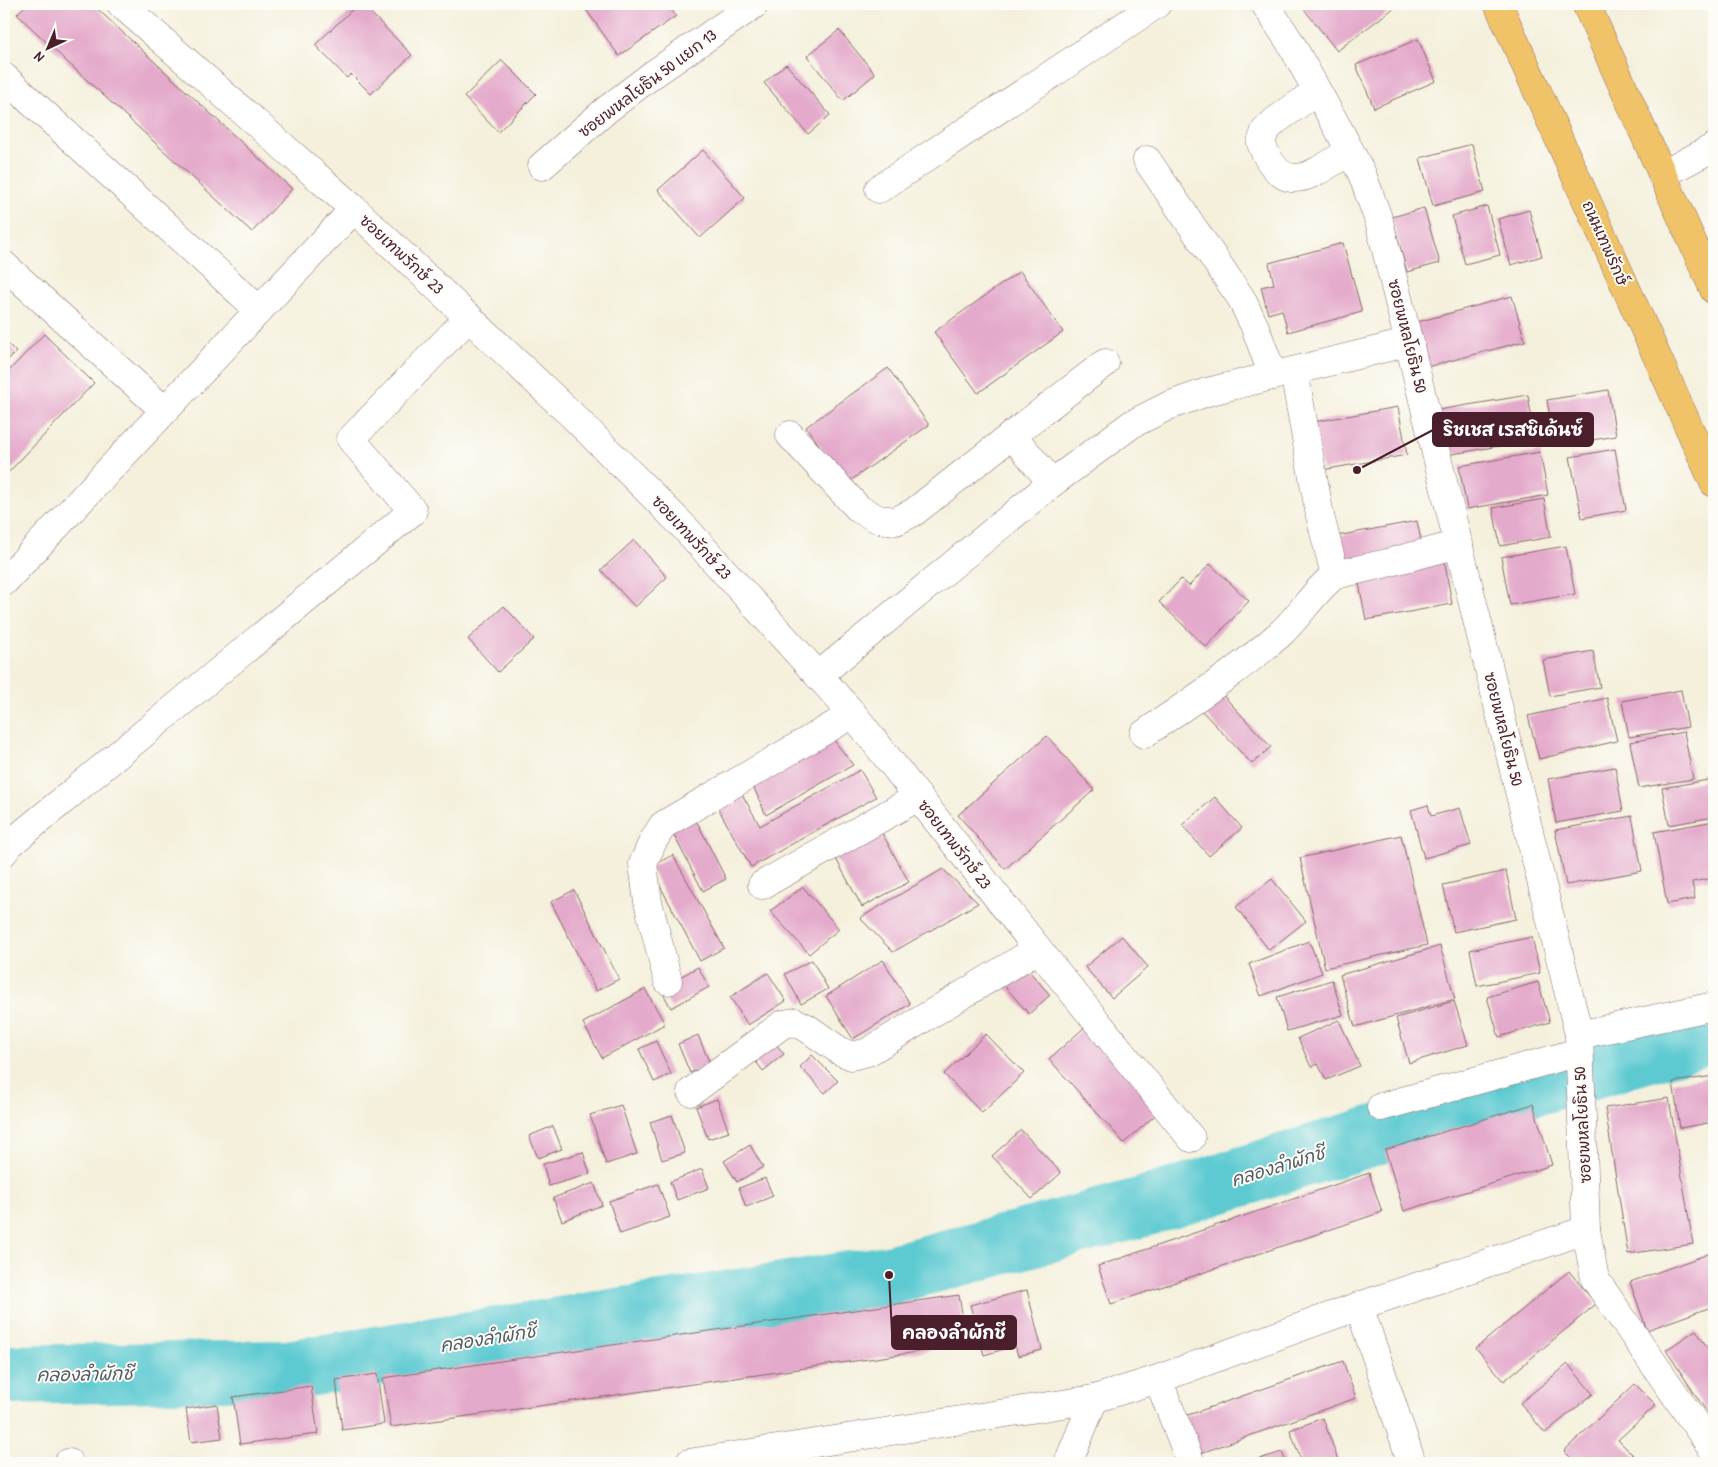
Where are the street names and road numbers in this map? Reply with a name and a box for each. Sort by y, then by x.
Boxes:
street label: ซอยพหลโยธิน 50 แยก 13 [573,24,721,142]
street label: ถนนเทพรักษ์ [1577,197,1635,290]
street label: ซอยเทพรักษ์ 23 [355,209,449,299]
street label: ซอยพหลโยธิน 50 [1383,277,1433,395]
street label: ซอยเทพรักษ์ 23 [647,490,737,584]
street label: ซอยพหลโยธิน 50 [1479,670,1529,788]
street label: ซอยเทพรักษ์ 23 [913,795,997,893]
street label: ซอยพหลโยธิน 50 [1568,1066,1596,1184]

